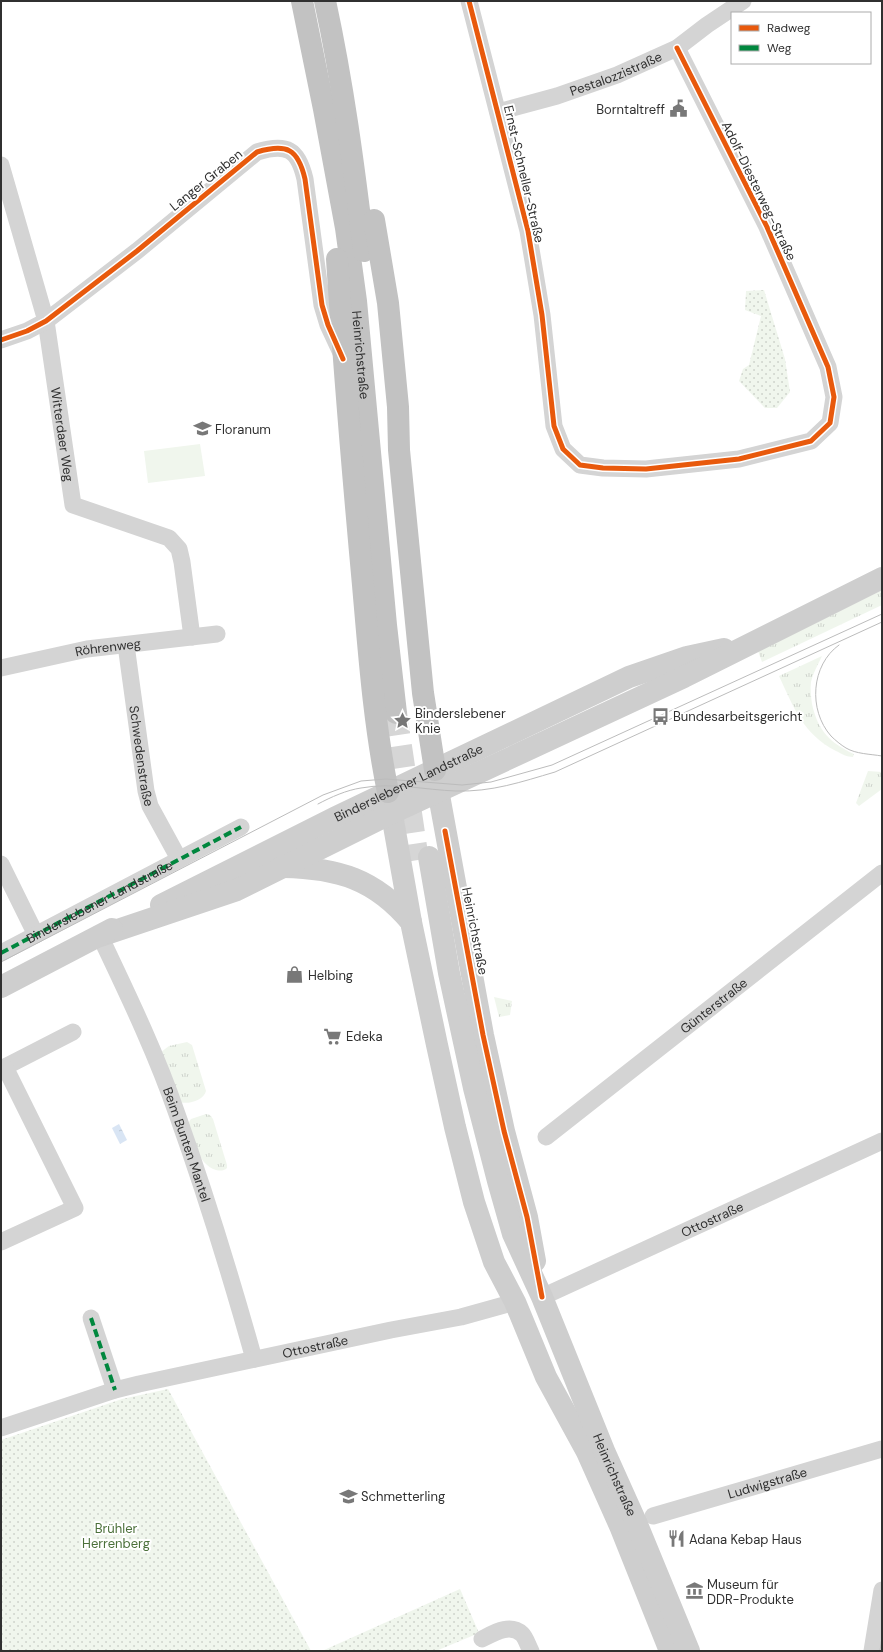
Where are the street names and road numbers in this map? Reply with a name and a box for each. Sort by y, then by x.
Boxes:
street label: Pestalozzistraße [567,47,664,99]
street label: Ernst-Schneller-Straße [500,104,548,244]
street label: Adolf-Diesterweg-Straße [718,119,800,263]
street label: Langer Graben [166,145,246,215]
street label: Heinrichstraße [348,310,374,400]
street label: Witterdaer Weg [47,386,78,483]
street label: Röhrenweg [73,634,142,660]
street label: Schwedenstraße [126,704,158,808]
street label: Binderslebener Landstraße [331,740,485,825]
street label: Binderslebener Landstraße [23,856,175,947]
street label: Heinrichstraße [458,886,492,976]
street label: Günterstraße [676,974,751,1037]
street label: Beim Bunten Mantel [159,1085,215,1204]
street label: Ottostraße [678,1197,746,1241]
street label: Ottostraße [281,1331,350,1362]
street label: Heinrichstraße [589,1431,641,1519]
street label: Ludwigstraße [726,1463,809,1502]

